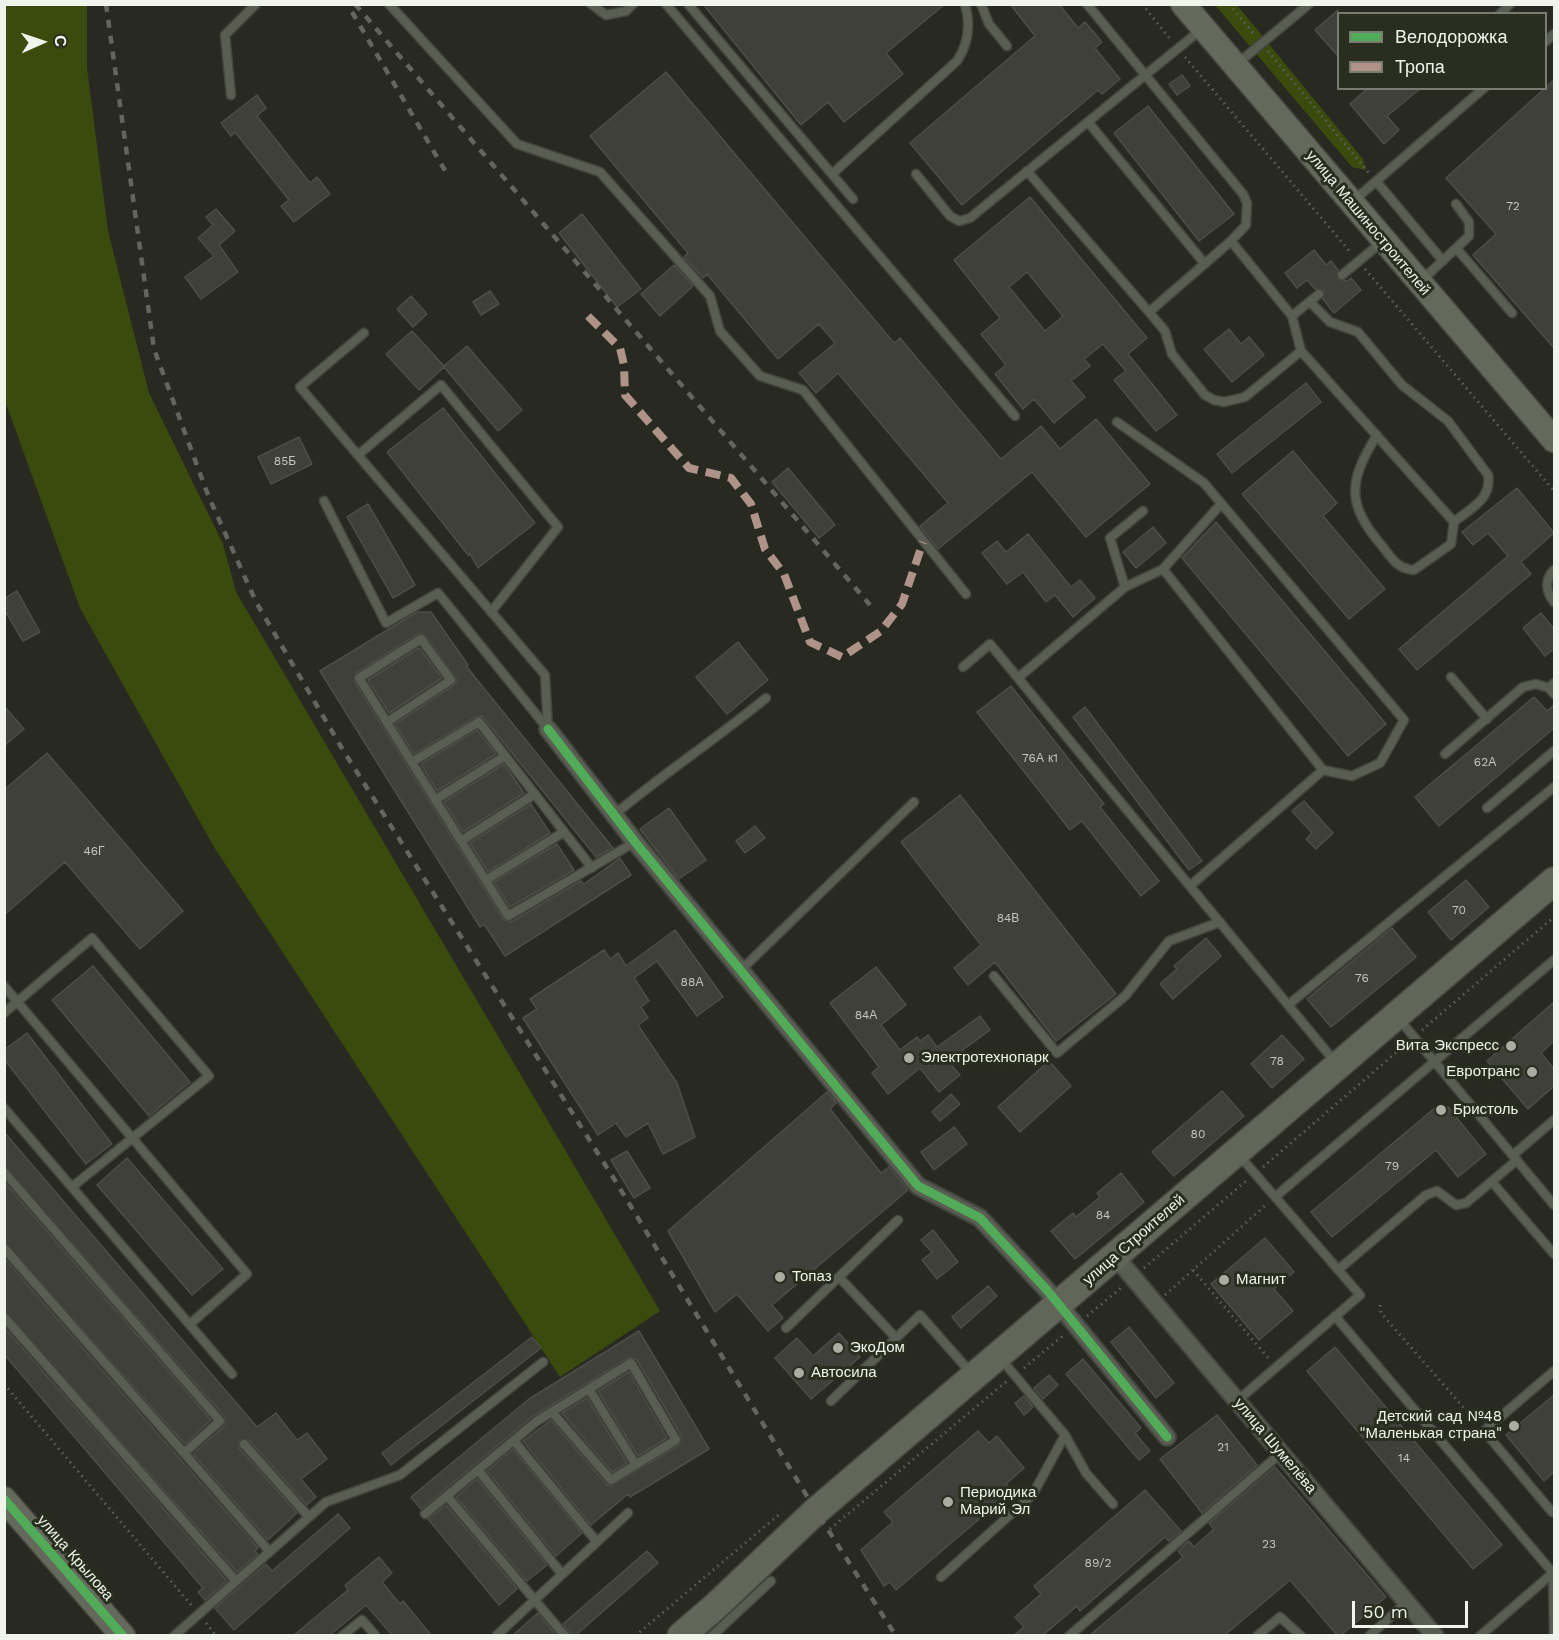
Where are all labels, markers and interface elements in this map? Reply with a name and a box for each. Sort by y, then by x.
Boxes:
north arrow [12,12,72,72]
legend [1337,12,1547,90]
text: Велодорожка [1395,26,1507,47]
text: С [51,35,70,47]
text: Тропа [1395,56,1445,77]
street label: улица Машиностроителей [1302,147,1434,299]
house number: 72 [1506,199,1520,213]
house number: 85Б [274,454,296,468]
house number: 76А к1 [1022,751,1058,765]
house number: 62А [1474,755,1496,769]
house number: 46Г [83,844,105,858]
house number: 70 [1452,903,1466,917]
house number: 84В [997,911,1019,925]
house number: 76 [1355,971,1369,985]
house number: 88А [681,975,703,989]
house number: 84А [855,1008,877,1022]
place label: Вита Экспресс [1396,1037,1499,1055]
marker: Вита Экспресс [1504,1039,1518,1053]
place label: Электротехнопарк [921,1049,1049,1067]
marker: Электротехнопарк [902,1051,916,1065]
house number: 78 [1270,1054,1284,1068]
place label: Евротранс [1446,1063,1520,1081]
marker: Евротранс [1525,1065,1539,1079]
place label: Бристоль [1453,1101,1518,1119]
marker: Бристоль [1434,1103,1448,1117]
house number: 80 [1191,1127,1205,1141]
house number: 79 [1385,1159,1399,1173]
street label: улица Строителей [1079,1191,1189,1289]
house number: 84 [1096,1208,1110,1222]
place label: Топаз [792,1268,832,1286]
marker: Топаз [773,1270,787,1284]
place label: Магнит [1236,1271,1286,1289]
marker: Магнит [1217,1273,1231,1287]
place label: ЭкоДом [850,1339,905,1357]
marker: ЭкоДом [831,1341,845,1355]
place label: Автосила [811,1364,877,1382]
marker: Автосила [792,1366,806,1380]
street label: улица Шумелёва [1230,1395,1320,1497]
place label: Детский сад №48 "Маленькая страна" [1360,1408,1502,1443]
marker: Детский сад №48 "Маленькая страна" [1507,1419,1521,1433]
house number: 21 [1217,1440,1229,1454]
house number: 14 [1398,1451,1410,1465]
place label: Периодика Марий Эл [960,1484,1036,1519]
marker: Периодика Марий Эл [941,1495,955,1509]
street label: улица Крылова [33,1511,117,1605]
house number: 23 [1262,1537,1276,1551]
house number: 89/2 [1085,1556,1111,1570]
scale bar [1355,1589,1470,1627]
text: 50 m [1363,1601,1408,1622]

